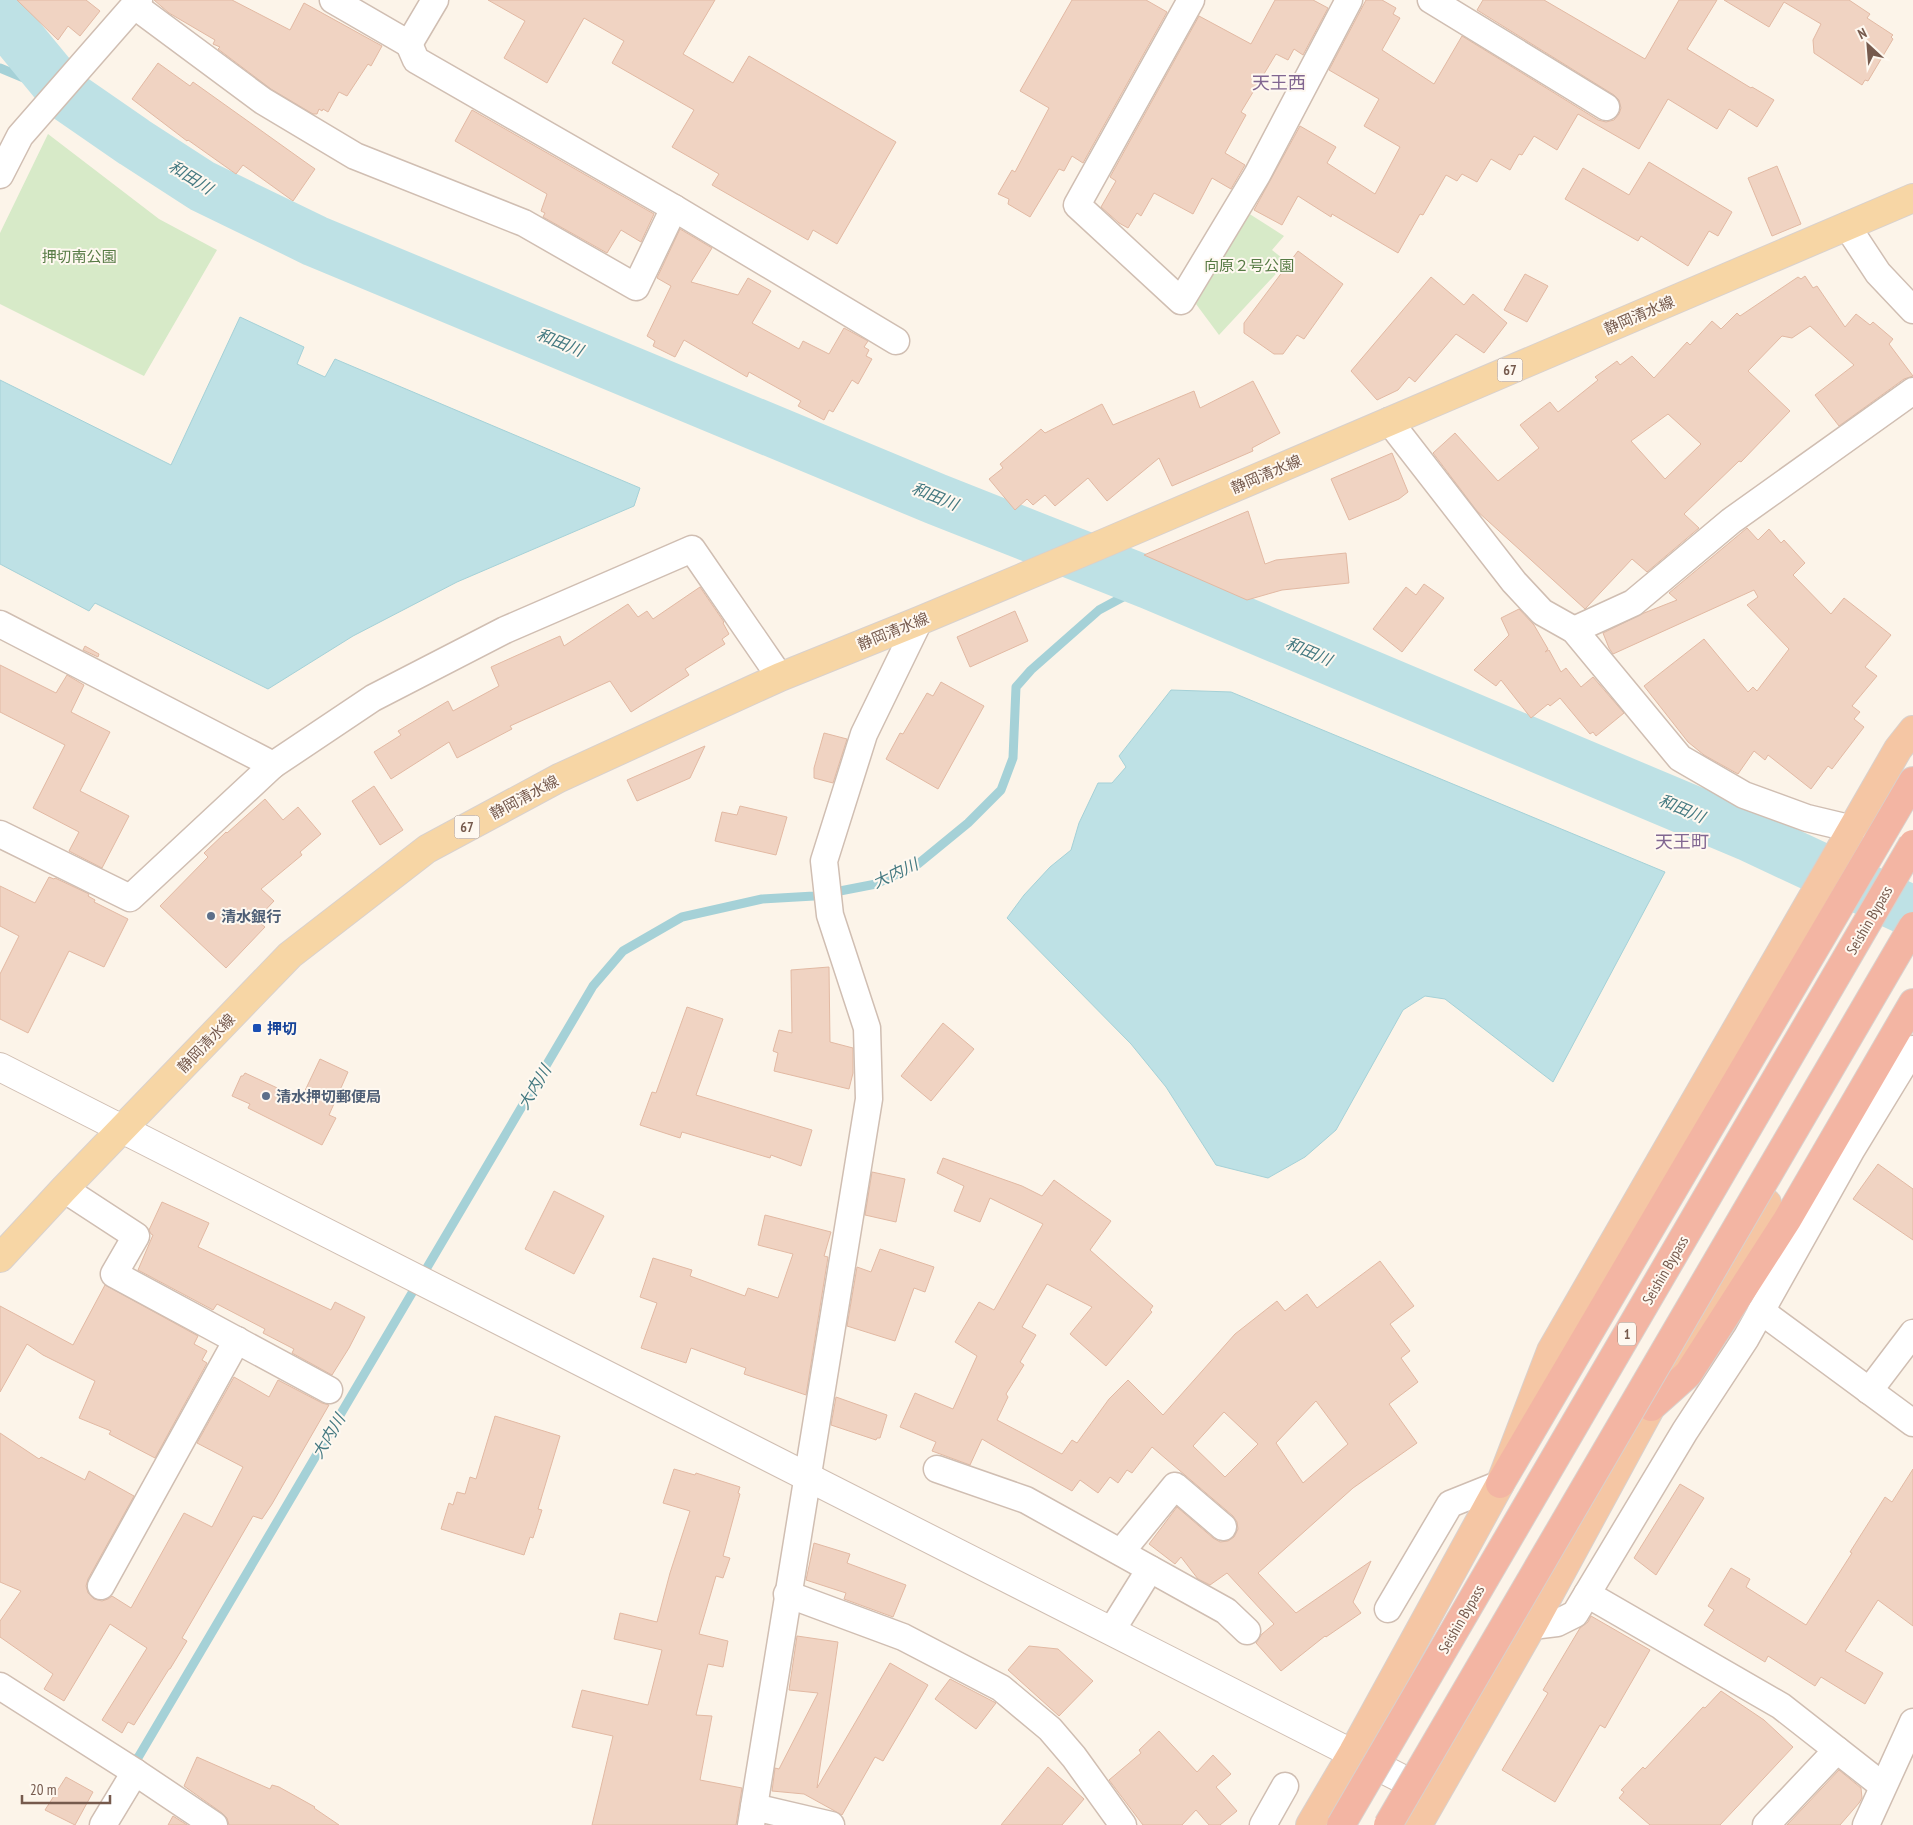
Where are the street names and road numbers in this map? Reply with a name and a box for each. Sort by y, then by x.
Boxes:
street label: 静岡清水線 [1601,292,1677,338]
road number: 67 [1498,358,1522,382]
street label: 静岡清水線 [1228,451,1304,497]
street label: 静岡清水線 [855,608,931,654]
street label: 静岡清水線 [486,771,562,823]
road number: 67 [454,816,480,839]
street label: Seishin Bypass [1842,882,1896,958]
street label: 静岡清水線 [173,1009,239,1077]
street label: Seishin Bypass [1638,1232,1692,1308]
road number: 1 [1618,1322,1636,1346]
street label: Seishin Bypass [1434,1581,1488,1657]

